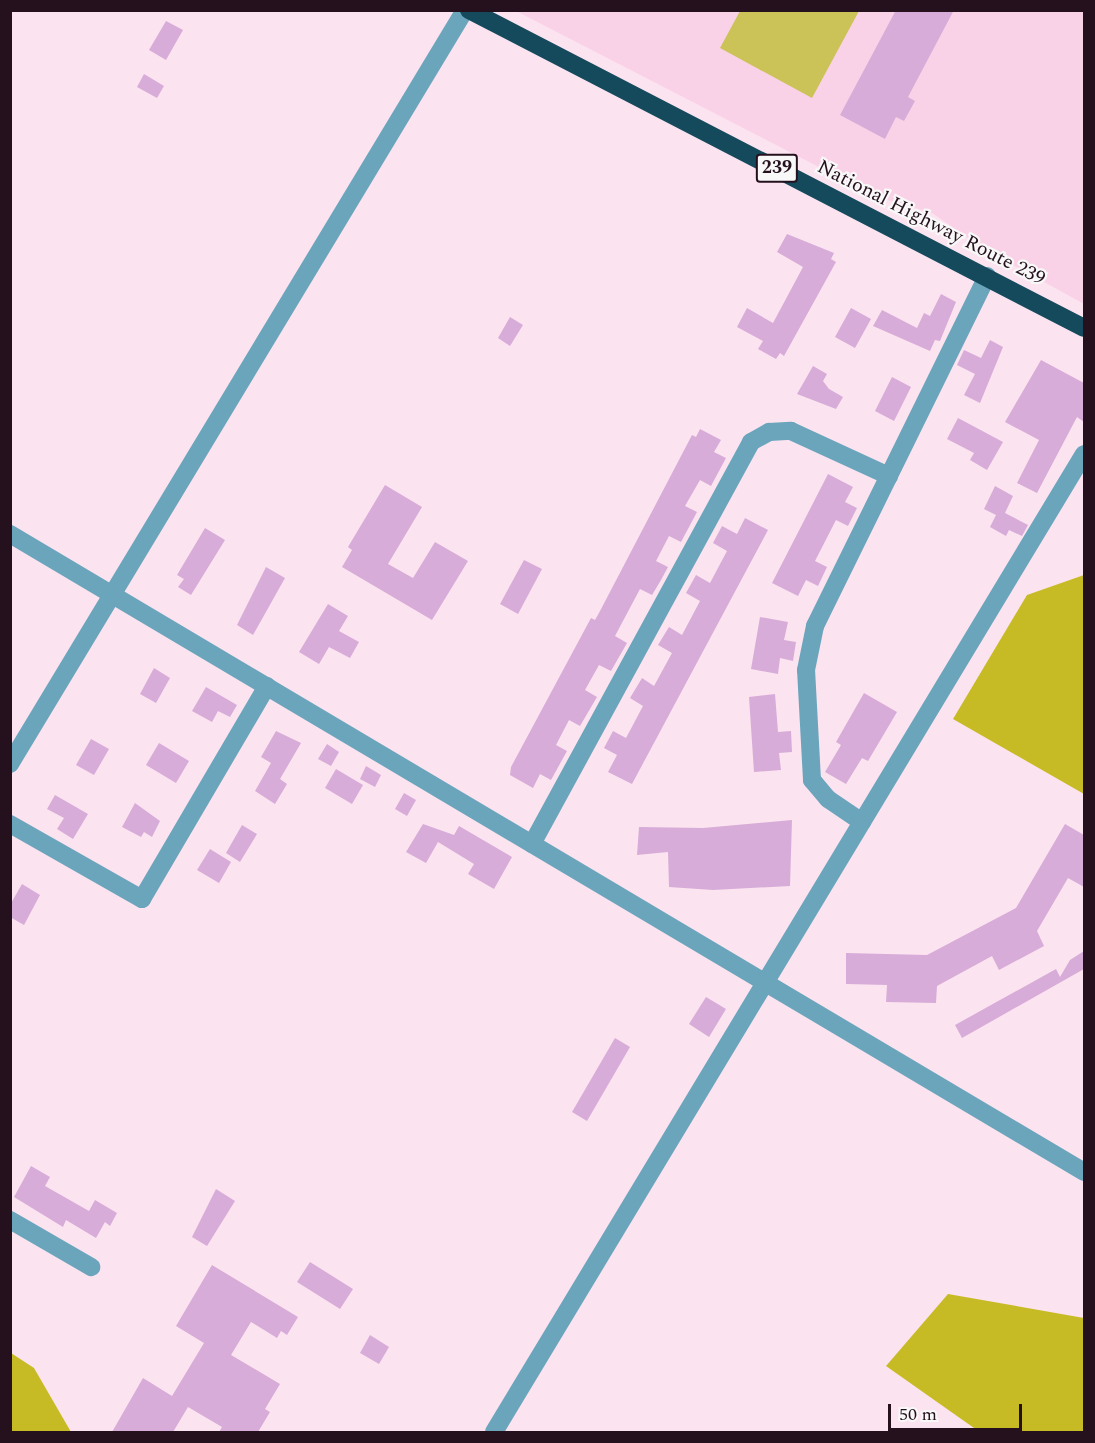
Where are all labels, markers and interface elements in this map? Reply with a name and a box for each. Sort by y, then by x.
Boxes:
road number: 239 [754,153,800,183]
street label: National Highway Route 239 [813,155,1049,291]
scale bar [891,1392,1024,1430]
text: 50 m [899,1401,937,1428]

